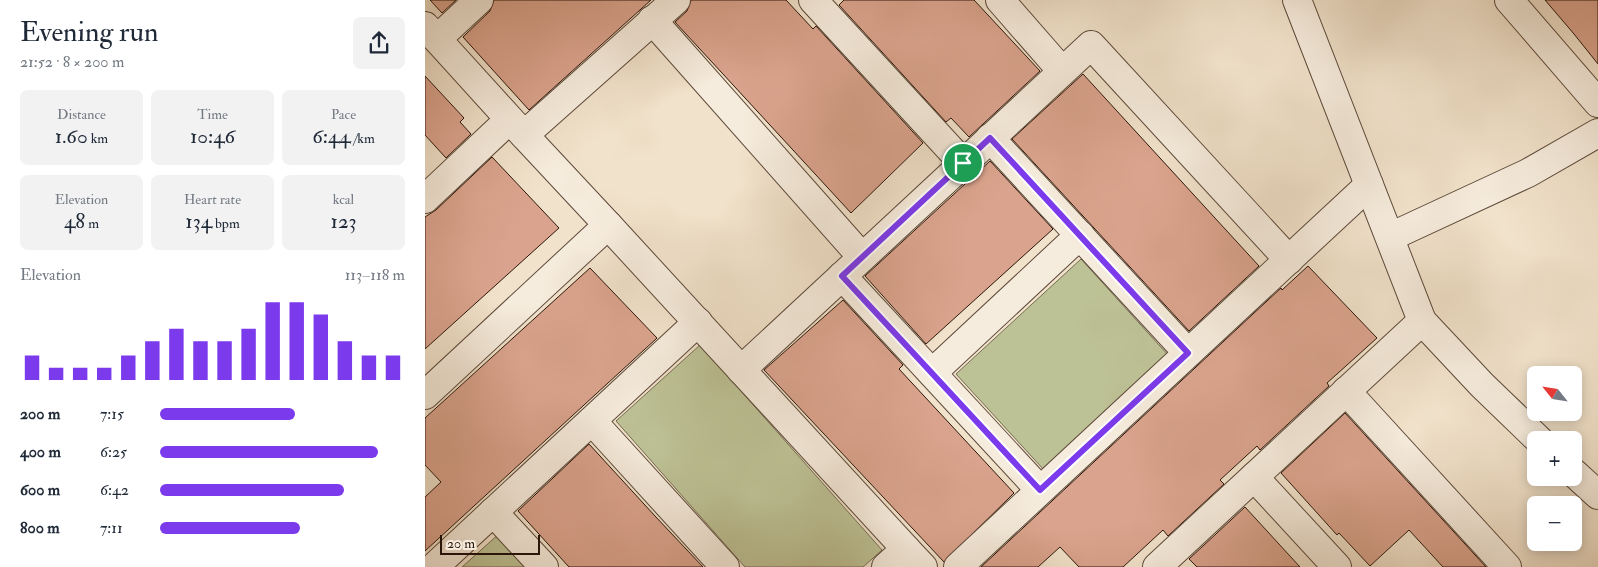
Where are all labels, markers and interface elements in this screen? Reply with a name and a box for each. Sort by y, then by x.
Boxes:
text: Evening run [20,15,158,50]
button: share [353,17,405,69]
text: 21:52 · 8 × 200 m [20,52,124,72]
text: Distance [57,106,106,123]
text: Time [197,106,228,123]
text: Pace [331,106,356,123]
text: 1.60 [55,123,88,150]
text: 10:46 [190,123,235,150]
text: 6:44 [312,123,351,150]
text: km [88,130,108,147]
text: /km [351,130,375,147]
pin [942,142,984,184]
icon: arrive [949,149,977,177]
text: Elevation [55,191,108,208]
text: Heart rate [184,191,241,208]
text: kcal [333,191,354,208]
text: 48 [64,208,85,235]
text: 134 [185,208,212,235]
text: 123 [330,208,357,235]
text: m [85,215,99,232]
text: bpm [212,215,240,232]
text: Elevation [20,265,81,285]
text: 113–118 m [345,265,405,285]
north arrow [1527,366,1583,421]
map controls [1527,366,1582,551]
text: 200 m [20,404,60,424]
text: 7:15 [100,404,124,424]
button: + [1527,431,1582,486]
text: 400 m [20,442,61,462]
text: 6:25 [100,442,127,462]
text: 600 m [20,480,60,500]
text: 6:42 [100,480,129,500]
button: − [1527,496,1582,551]
text: 800 m [20,518,60,538]
text: 7:11 [100,518,123,538]
scale bar [440,532,540,555]
text: 20 m [447,535,475,552]

